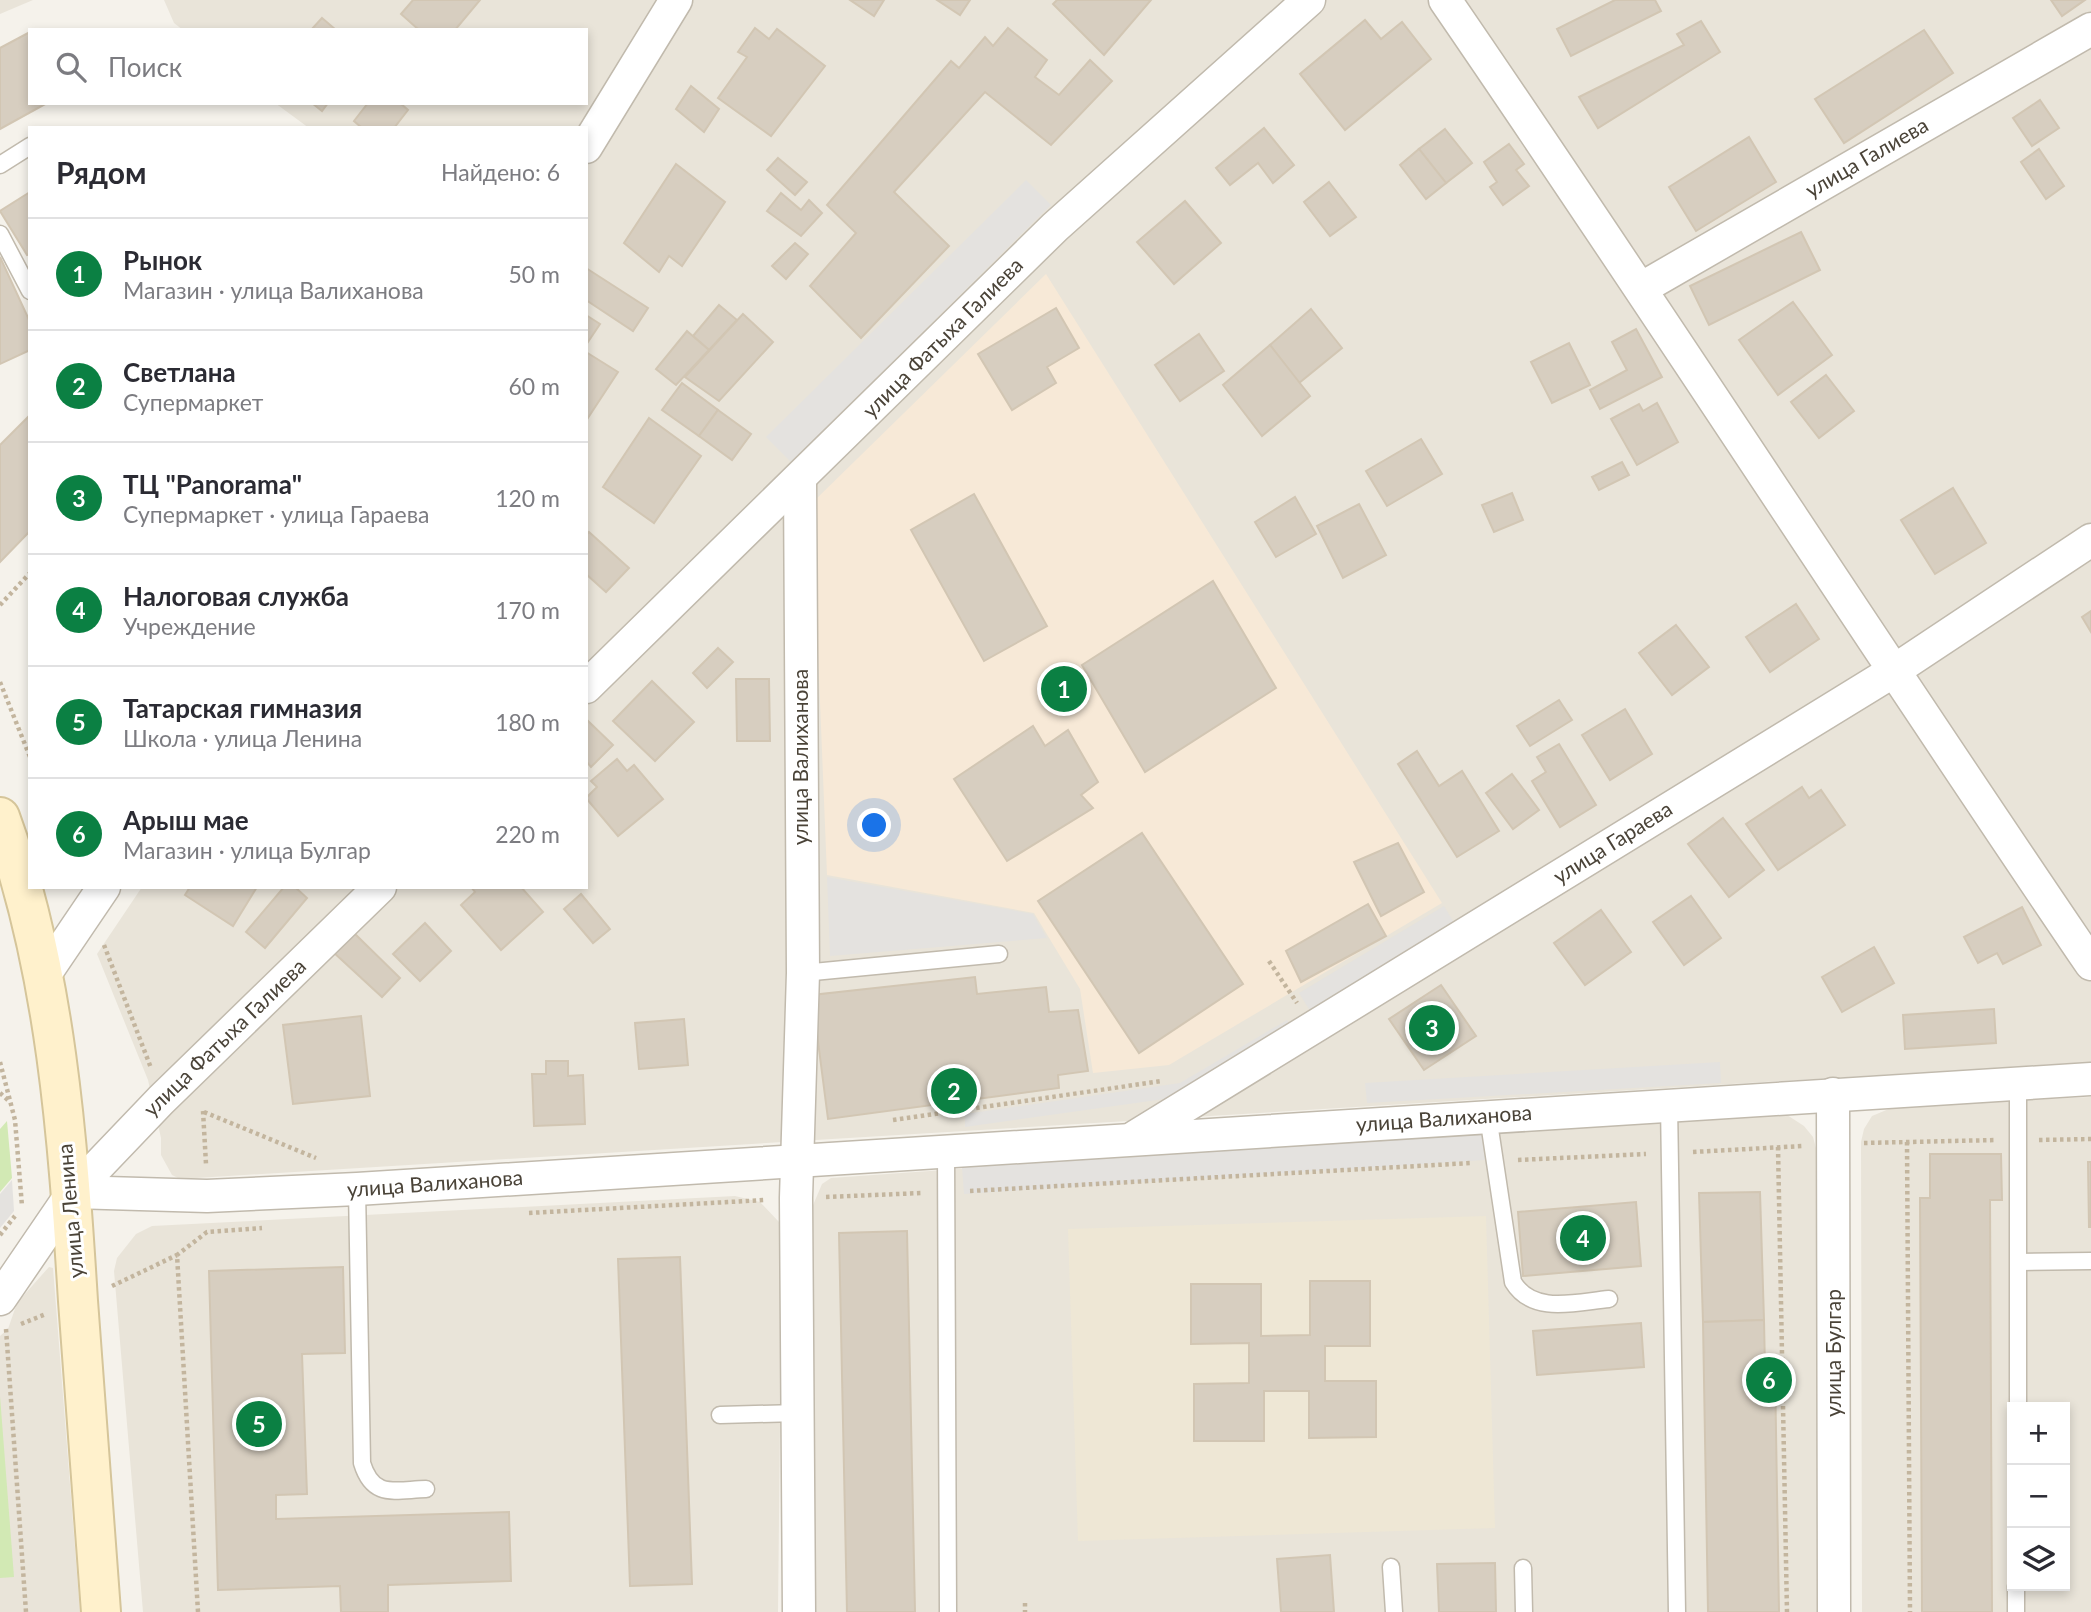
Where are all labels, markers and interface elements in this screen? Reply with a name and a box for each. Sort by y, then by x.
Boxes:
search box [28,28,588,105]
icon: search [52,48,90,86]
text: Поиск [108,51,182,83]
street label: улица Галиева [1800,111,1932,202]
text: Рядом [56,154,146,190]
text: Найдено: 6 [441,158,560,186]
text: Рынок [123,244,202,276]
street label: улица Фатыха Галиева [857,252,1027,422]
text: 1 [72,260,86,288]
text: 50 m [509,260,560,288]
text: Магазин · улица Валиханова [123,276,424,304]
text: Светлана [123,356,236,388]
text: 2 [72,372,86,400]
text: 60 m [509,372,560,400]
text: Супермаркет [123,388,263,416]
text: ТЦ "Panorama" [123,468,302,500]
text: 3 [72,484,86,512]
text: 120 m [495,484,560,512]
text: Супермаркет · улица Гараева [123,500,430,528]
text: Налоговая служба [123,580,349,612]
text: 4 [72,596,86,624]
text: 170 m [495,596,560,624]
text: Учреждение [123,612,256,640]
pin: 1 [1041,663,1087,715]
street label: улица Валиханова [787,669,812,845]
text: Татарская гимназия [123,692,362,724]
text: 5 [72,708,86,736]
text: 180 m [495,708,560,736]
text: Школа · улица Ленина [123,724,362,752]
street label: улица Гараева [1548,795,1676,888]
text: Арыш мае [123,804,249,836]
your location [857,808,891,842]
text: 6 [72,820,86,848]
text: 220 m [495,820,560,848]
text: Магазин · улица Булгар [123,836,371,864]
street label: улица Фатыха Галиева [138,953,310,1121]
pin: 3 [1409,1002,1455,1054]
pin: 2 [931,1065,977,1117]
street label: улица Валиханова [1355,1099,1533,1136]
street label: улица Ленина [51,1143,88,1279]
street label: улица Валиханова [346,1164,524,1201]
pin: 4 [1560,1212,1606,1264]
street label: улица Булгар [1820,1289,1845,1417]
pin: 6 [1746,1354,1792,1406]
pin: 5 [236,1398,282,1450]
map controls [2007,1402,2070,1591]
button: + [2007,1402,2070,1465]
button: − [2007,1465,2070,1528]
button: layers [2007,1528,2070,1591]

